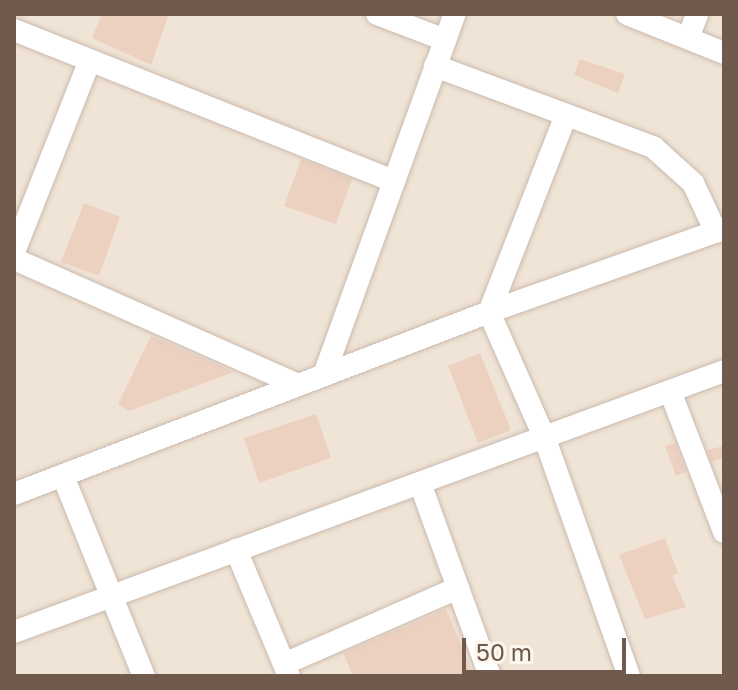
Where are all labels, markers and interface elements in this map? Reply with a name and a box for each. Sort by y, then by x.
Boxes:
scale bar [466,622,630,672]
text: 50 m [476,637,532,666]

